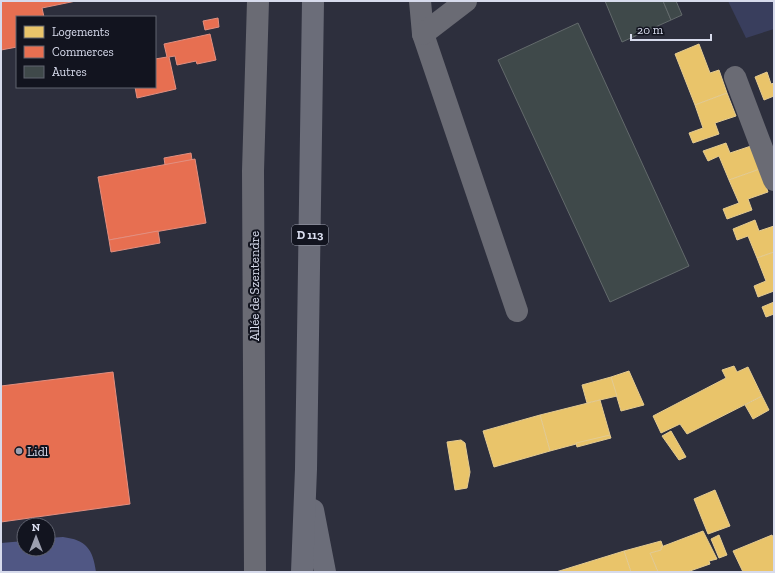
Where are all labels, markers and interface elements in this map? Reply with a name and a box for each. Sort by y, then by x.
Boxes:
legend [16,16,156,88]
scale bar [631,16,711,42]
text: 20 m [637,23,664,37]
text: Logements [52,25,110,39]
text: Commerces [52,45,114,59]
text: Autres [52,65,87,79]
road number: D 113 [292,225,328,245]
street label: Allée de Szentendre [247,231,262,341]
place label: Lidl [27,444,49,459]
marker: Lidl [14,446,24,456]
north arrow [16,517,56,557]
text: N [32,521,41,534]

